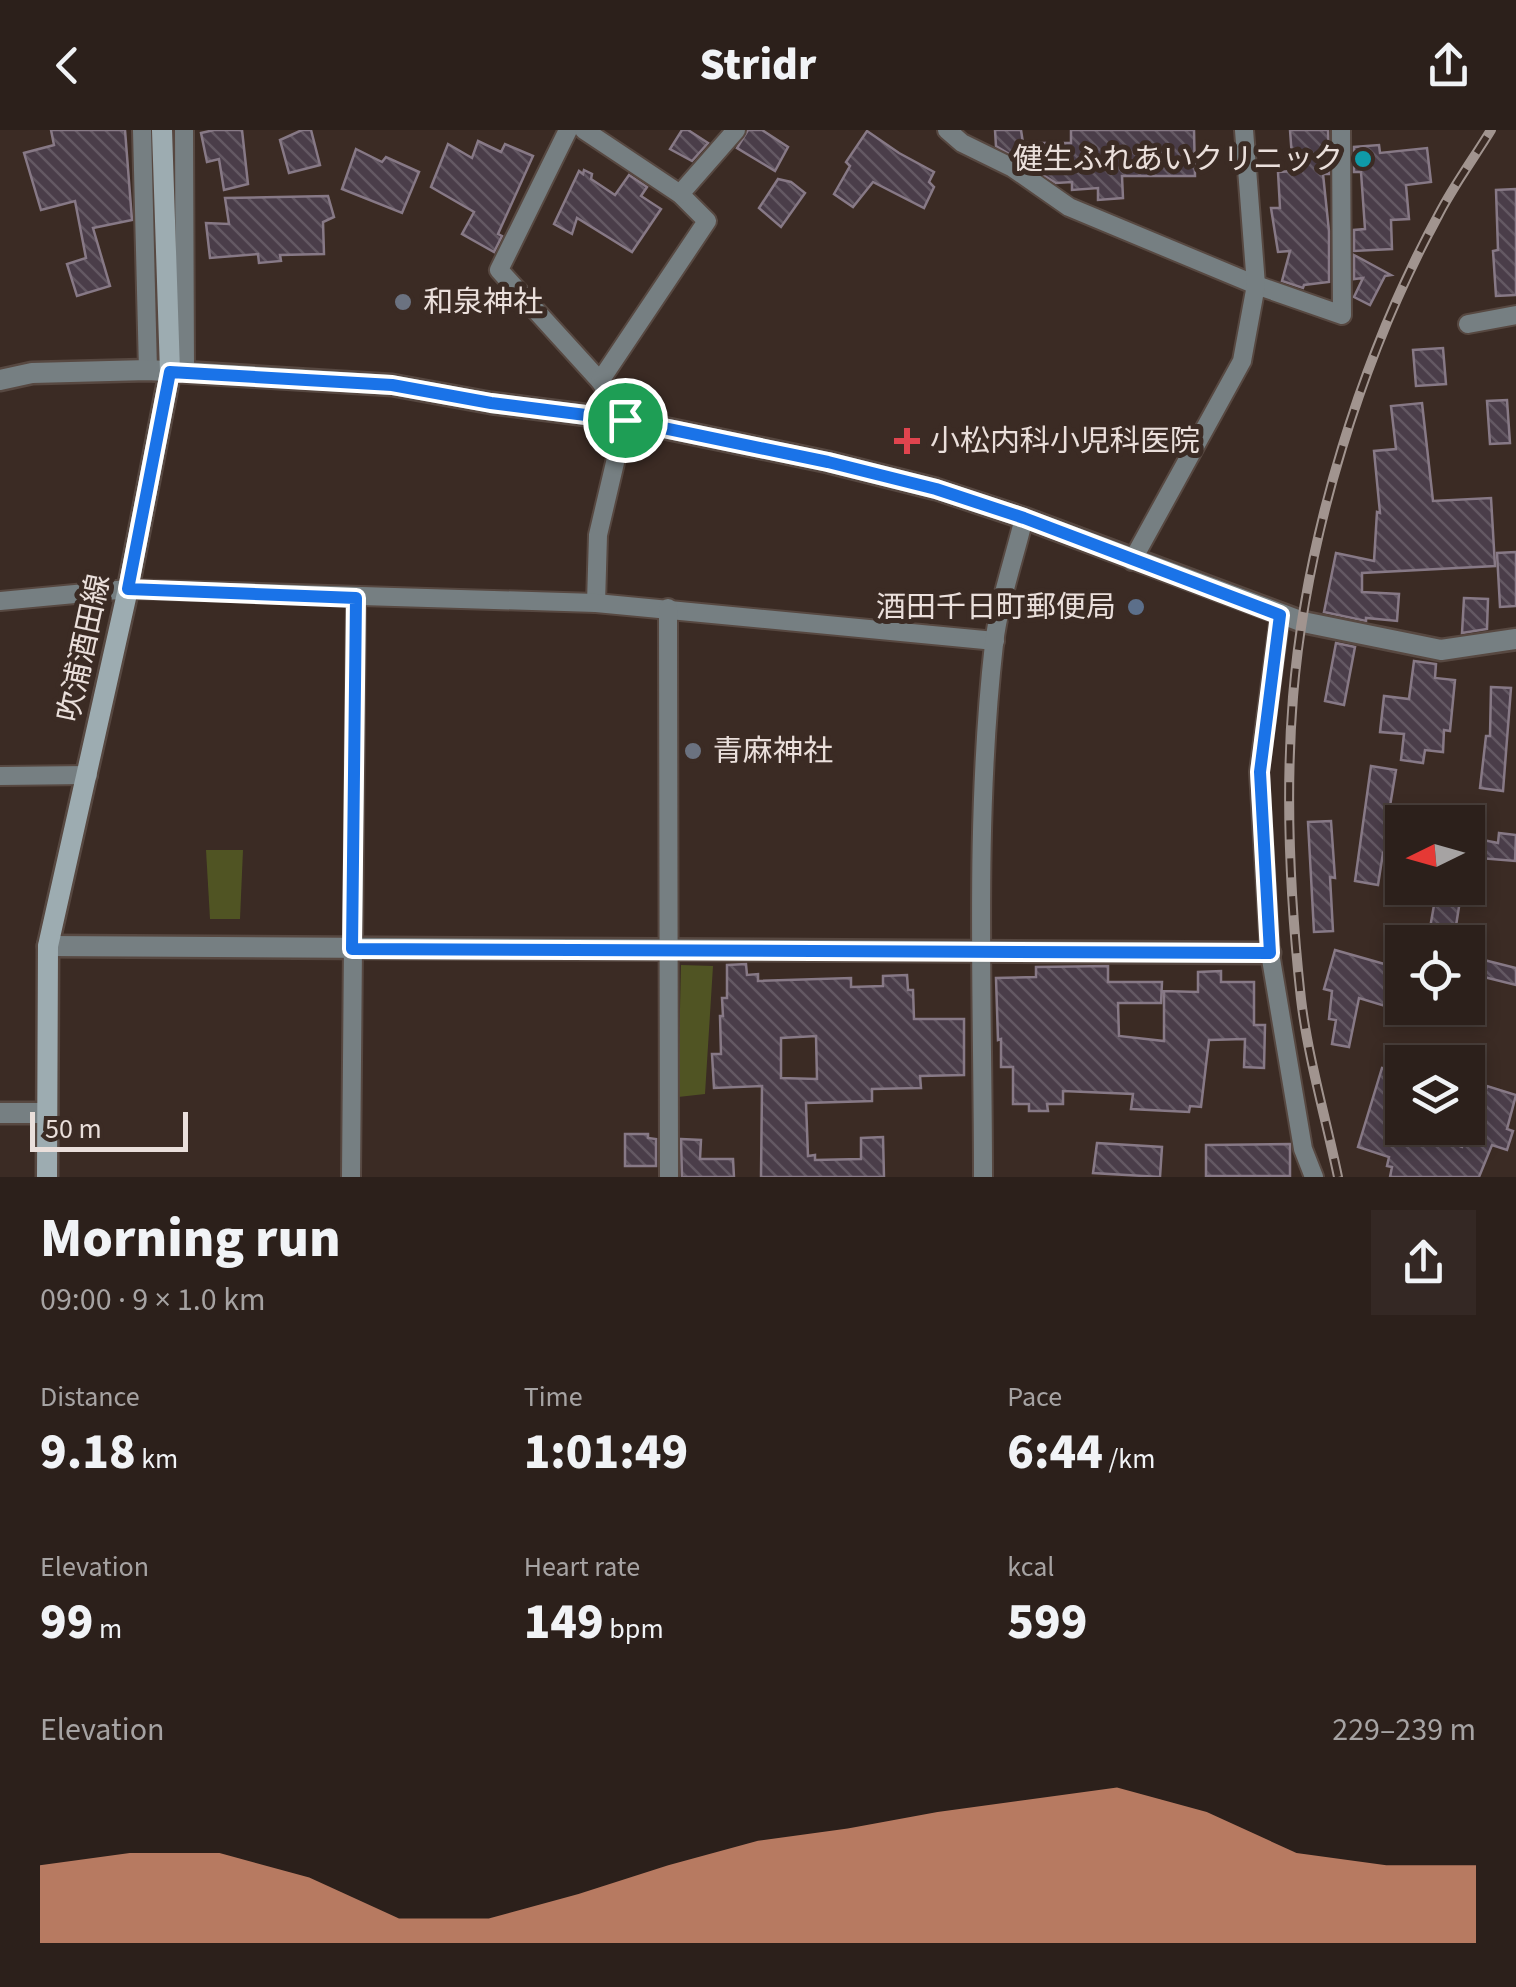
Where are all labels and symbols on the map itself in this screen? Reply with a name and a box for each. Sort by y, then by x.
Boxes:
place label: 健生ふれあいクリニック [1013,138,1343,181]
marker: 健生ふれあいクリニック [1352,148,1374,170]
place label: 和泉神社 [423,281,543,324]
marker: 和泉神社 [392,291,414,313]
pin [583,378,668,463]
place label: 小松内科小児科医院 [930,420,1200,463]
marker: 小松内科小児科医院 [894,428,920,454]
street label: 吹浦酒田線 [47,570,121,726]
place label: 酒田千日町郵便局 [876,586,1116,629]
marker: 酒田千日町郵便局 [1125,596,1147,618]
place label: 青麻神社 [713,730,833,773]
marker: 青麻神社 [682,740,704,762]
north arrow [1385,805,1485,905]
scale bar [30,1107,188,1151]

